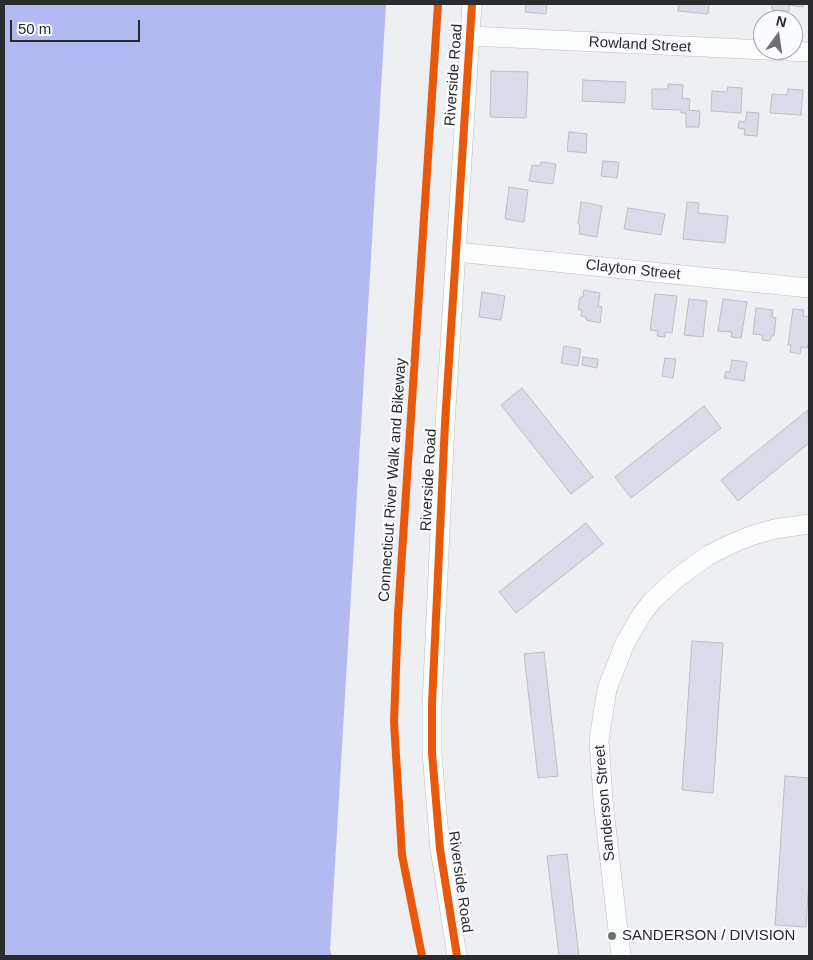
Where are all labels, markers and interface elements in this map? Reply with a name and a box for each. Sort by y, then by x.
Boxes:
scale bar [12,10,142,42]
north arrow [753,10,803,60]
text: N [775,12,788,30]
text: 50 m [18,20,51,37]
street label: Riverside Road [441,23,467,127]
street label: Rowland Street [588,33,692,57]
street label: Clayton Street [585,256,681,284]
street label: Connecticut River Walk and Bikeway [375,357,411,603]
street label: Riverside Road [417,428,441,532]
street label: Sanderson Street [591,744,619,862]
street label: Riverside Road [444,830,476,934]
place label: SANDERSON / DIVISION [622,927,795,945]
marker: SANDERSON / DIVISION [606,930,618,942]

